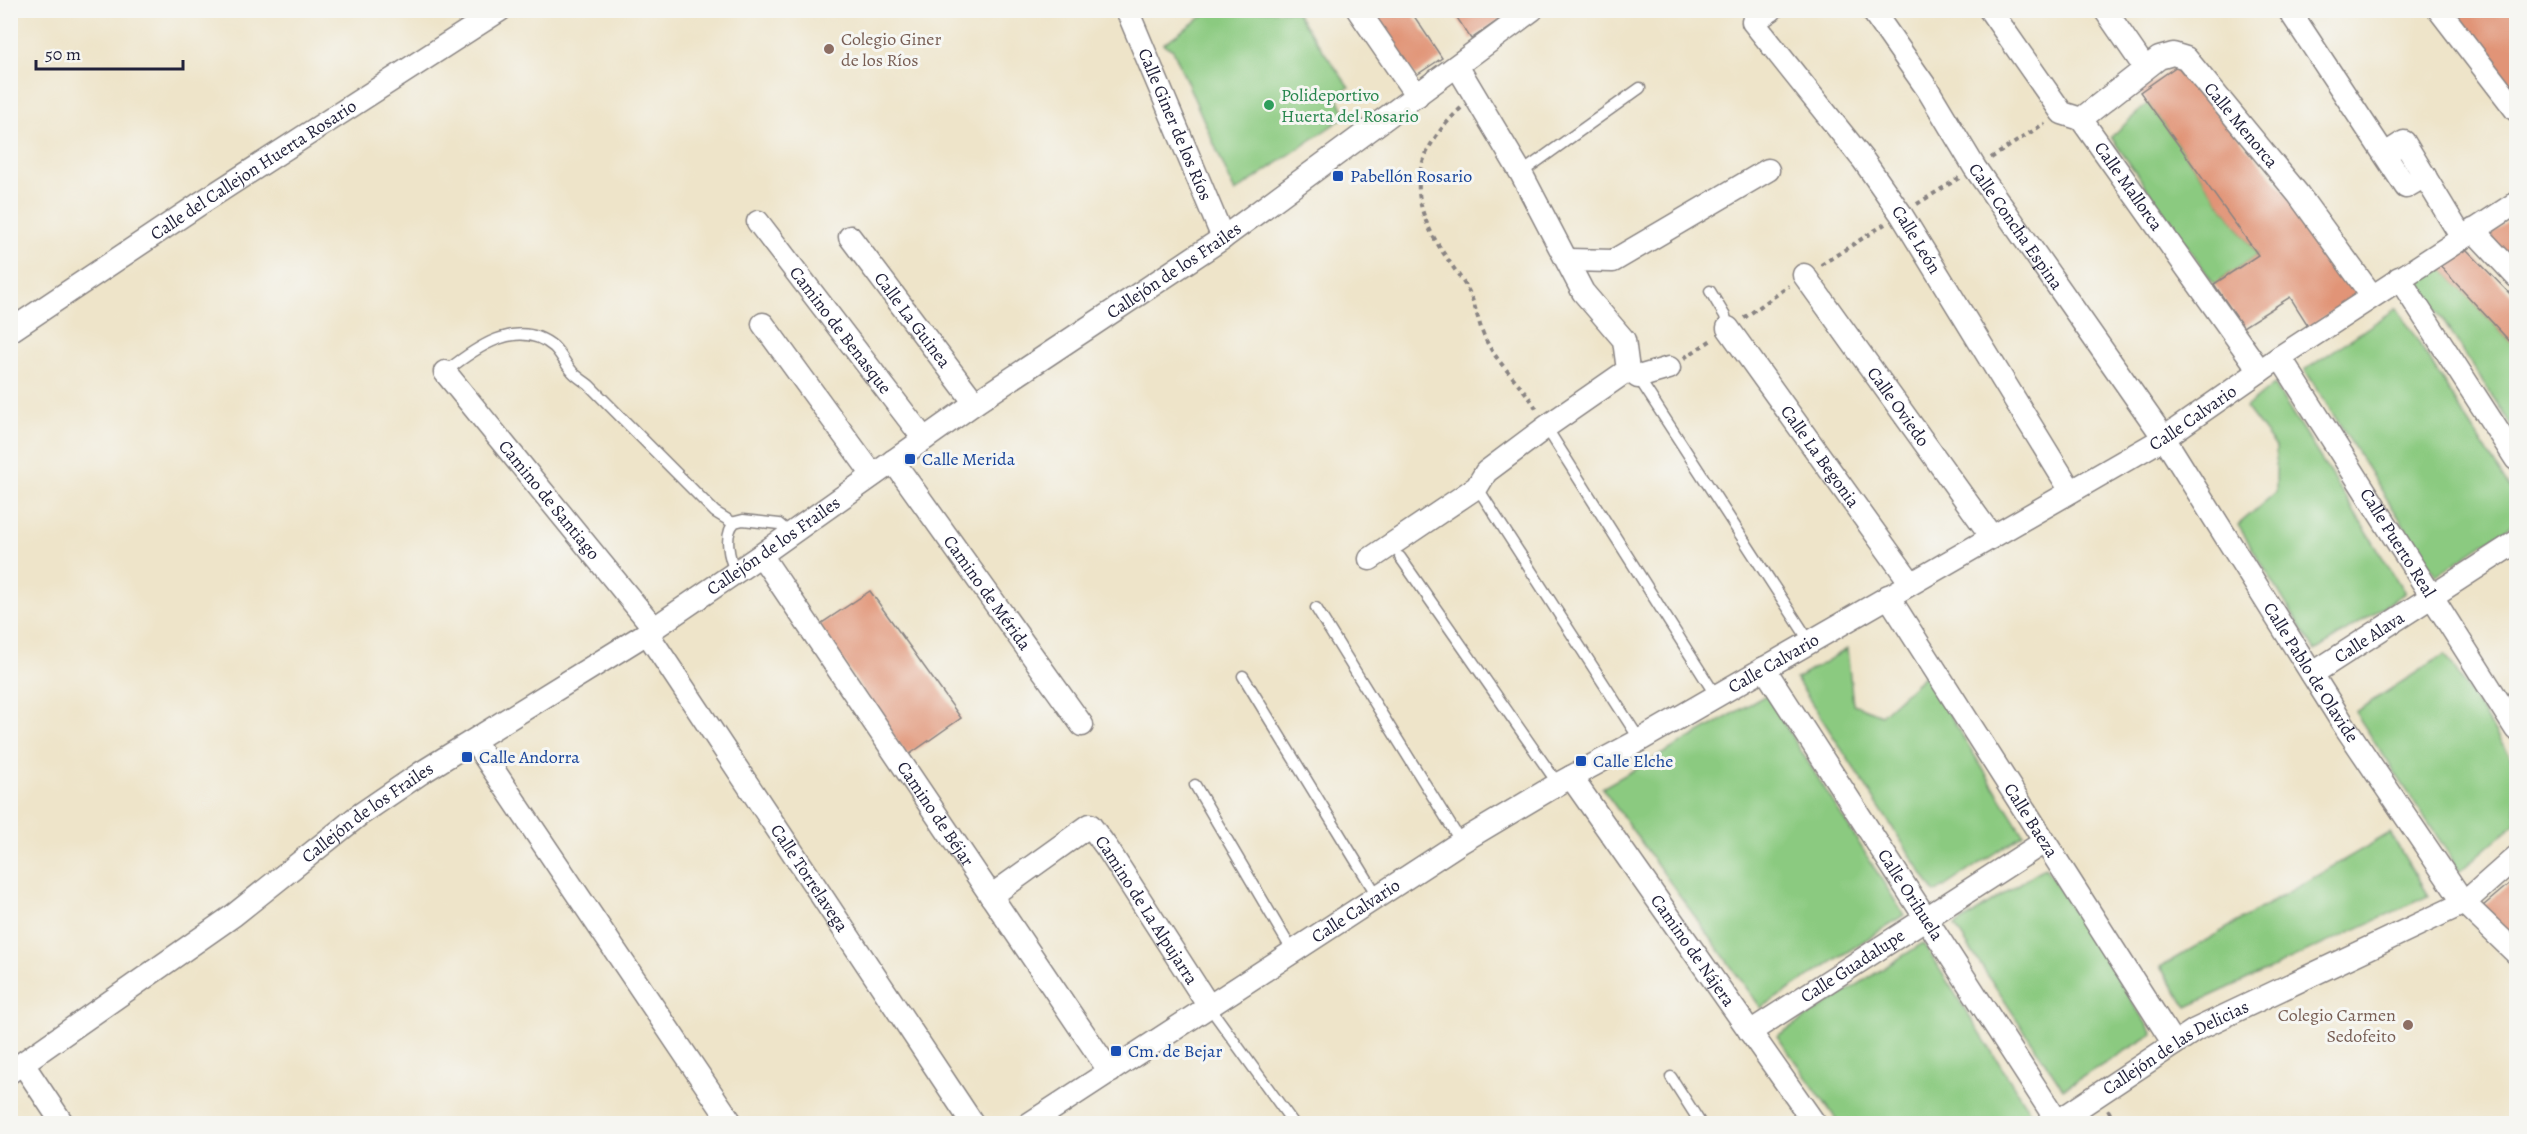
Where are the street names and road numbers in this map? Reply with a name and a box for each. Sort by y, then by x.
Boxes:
street label: Calle Giner de los Ríos [1132,45,1218,204]
street label: Calle Menorca [2199,77,2284,173]
street label: Calle del Callejon Huerta Rosario [146,94,361,246]
street label: Calle Mallorca [2089,137,2169,236]
street label: Calle Concha Espina [1963,158,2069,295]
street label: Calle León [1886,200,1947,278]
street label: Callejón de los Frailes [1102,216,1246,324]
street label: Camino de Benasque [784,261,897,399]
street label: Calle La Guinea [869,267,957,373]
street label: Calle Oviedo [1862,362,1935,451]
street label: Calle Calvario [2145,379,2241,456]
street label: Calle La Begonia [1775,400,1866,513]
street label: Camino de Santiago [493,435,606,565]
street label: Calle Puerto Real [2354,484,2442,602]
street label: Callejón de los Frailes [702,491,845,601]
street label: Camino de Mérida [938,530,1037,656]
street label: Calle Pablo de Olavide [2258,598,2364,747]
street label: Calle Alava [2329,605,2409,669]
street label: Calle Calvario [1724,627,1823,699]
street label: Callejón de los Frailes [297,756,438,868]
street label: Camino de Béjar [892,756,980,871]
street label: Calle Baeza [1998,778,2064,863]
street label: Calle Torrelavega [765,819,854,937]
street label: Camino de La Alpujarra [1090,830,1204,990]
street label: Calle Orihuela [1872,844,1950,946]
street label: Calle Calvario [1307,873,1405,949]
street label: Camino de Nájera [1645,889,1741,1012]
street label: Calle Guadalupe [1796,923,1909,1008]
street label: Callejón de las Delicias [2098,994,2253,1100]

